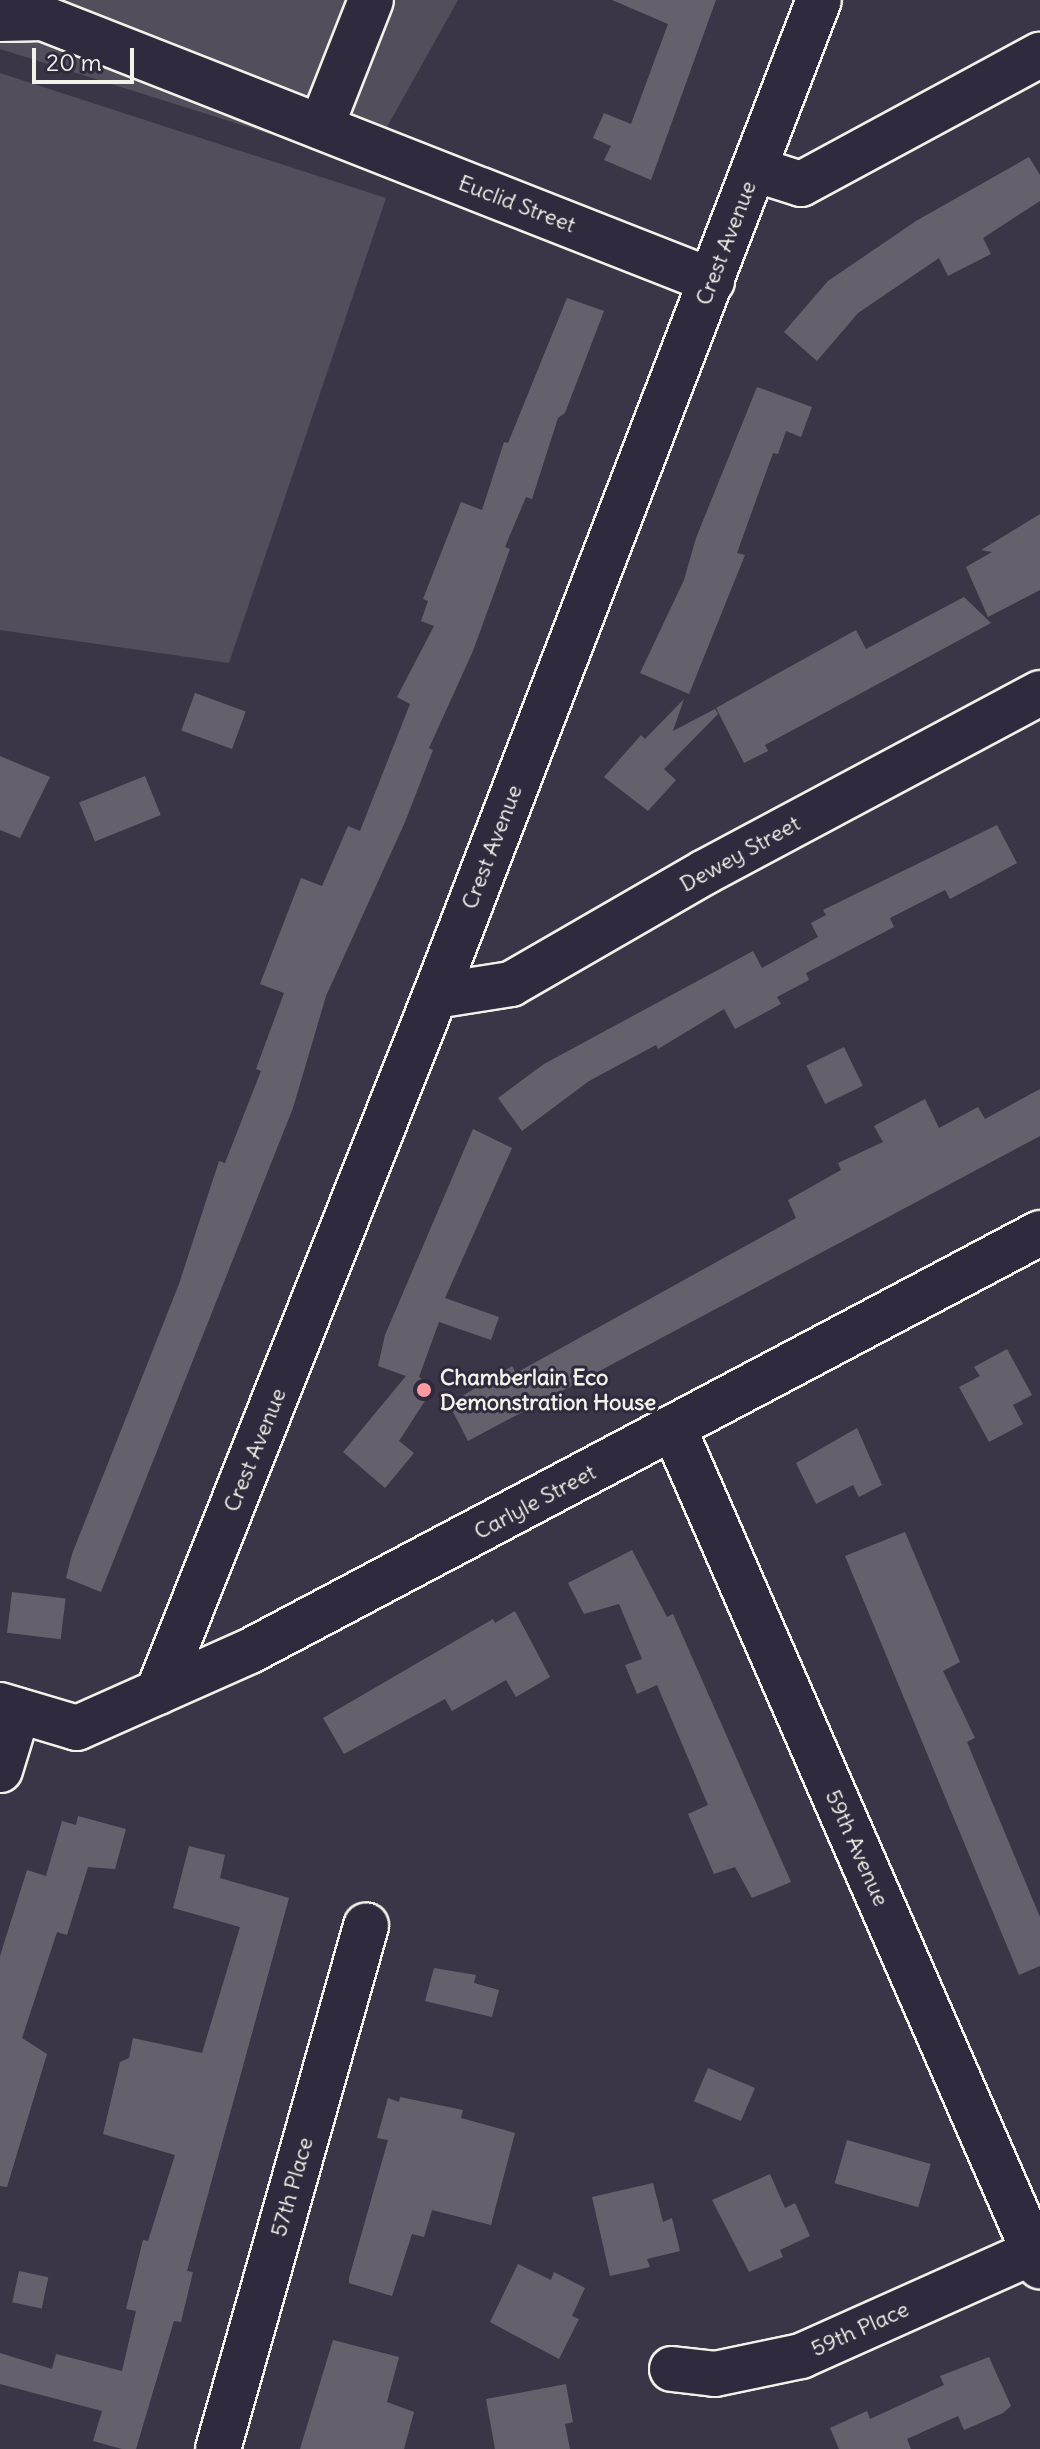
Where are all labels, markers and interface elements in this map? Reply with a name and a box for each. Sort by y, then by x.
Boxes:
scale bar [36,32,138,82]
text: 20 m [46,47,102,77]
street label: Euclid Street [455,170,579,238]
street label: Crest Avenue [690,177,762,309]
street label: Crest Avenue [456,781,528,913]
street label: Dewey Street [675,810,805,898]
place label: Chamberlain Eco Demonstration House [440,1364,656,1416]
marker: Chamberlain Eco Demonstration House [415,1381,433,1399]
street label: Crest Avenue [218,1384,292,1516]
street label: Carlyle Street [470,1459,600,1545]
street label: 59th Avenue [820,1786,894,1910]
street label: 57th Place [265,2134,319,2240]
street label: 59th Place [807,2296,913,2362]

